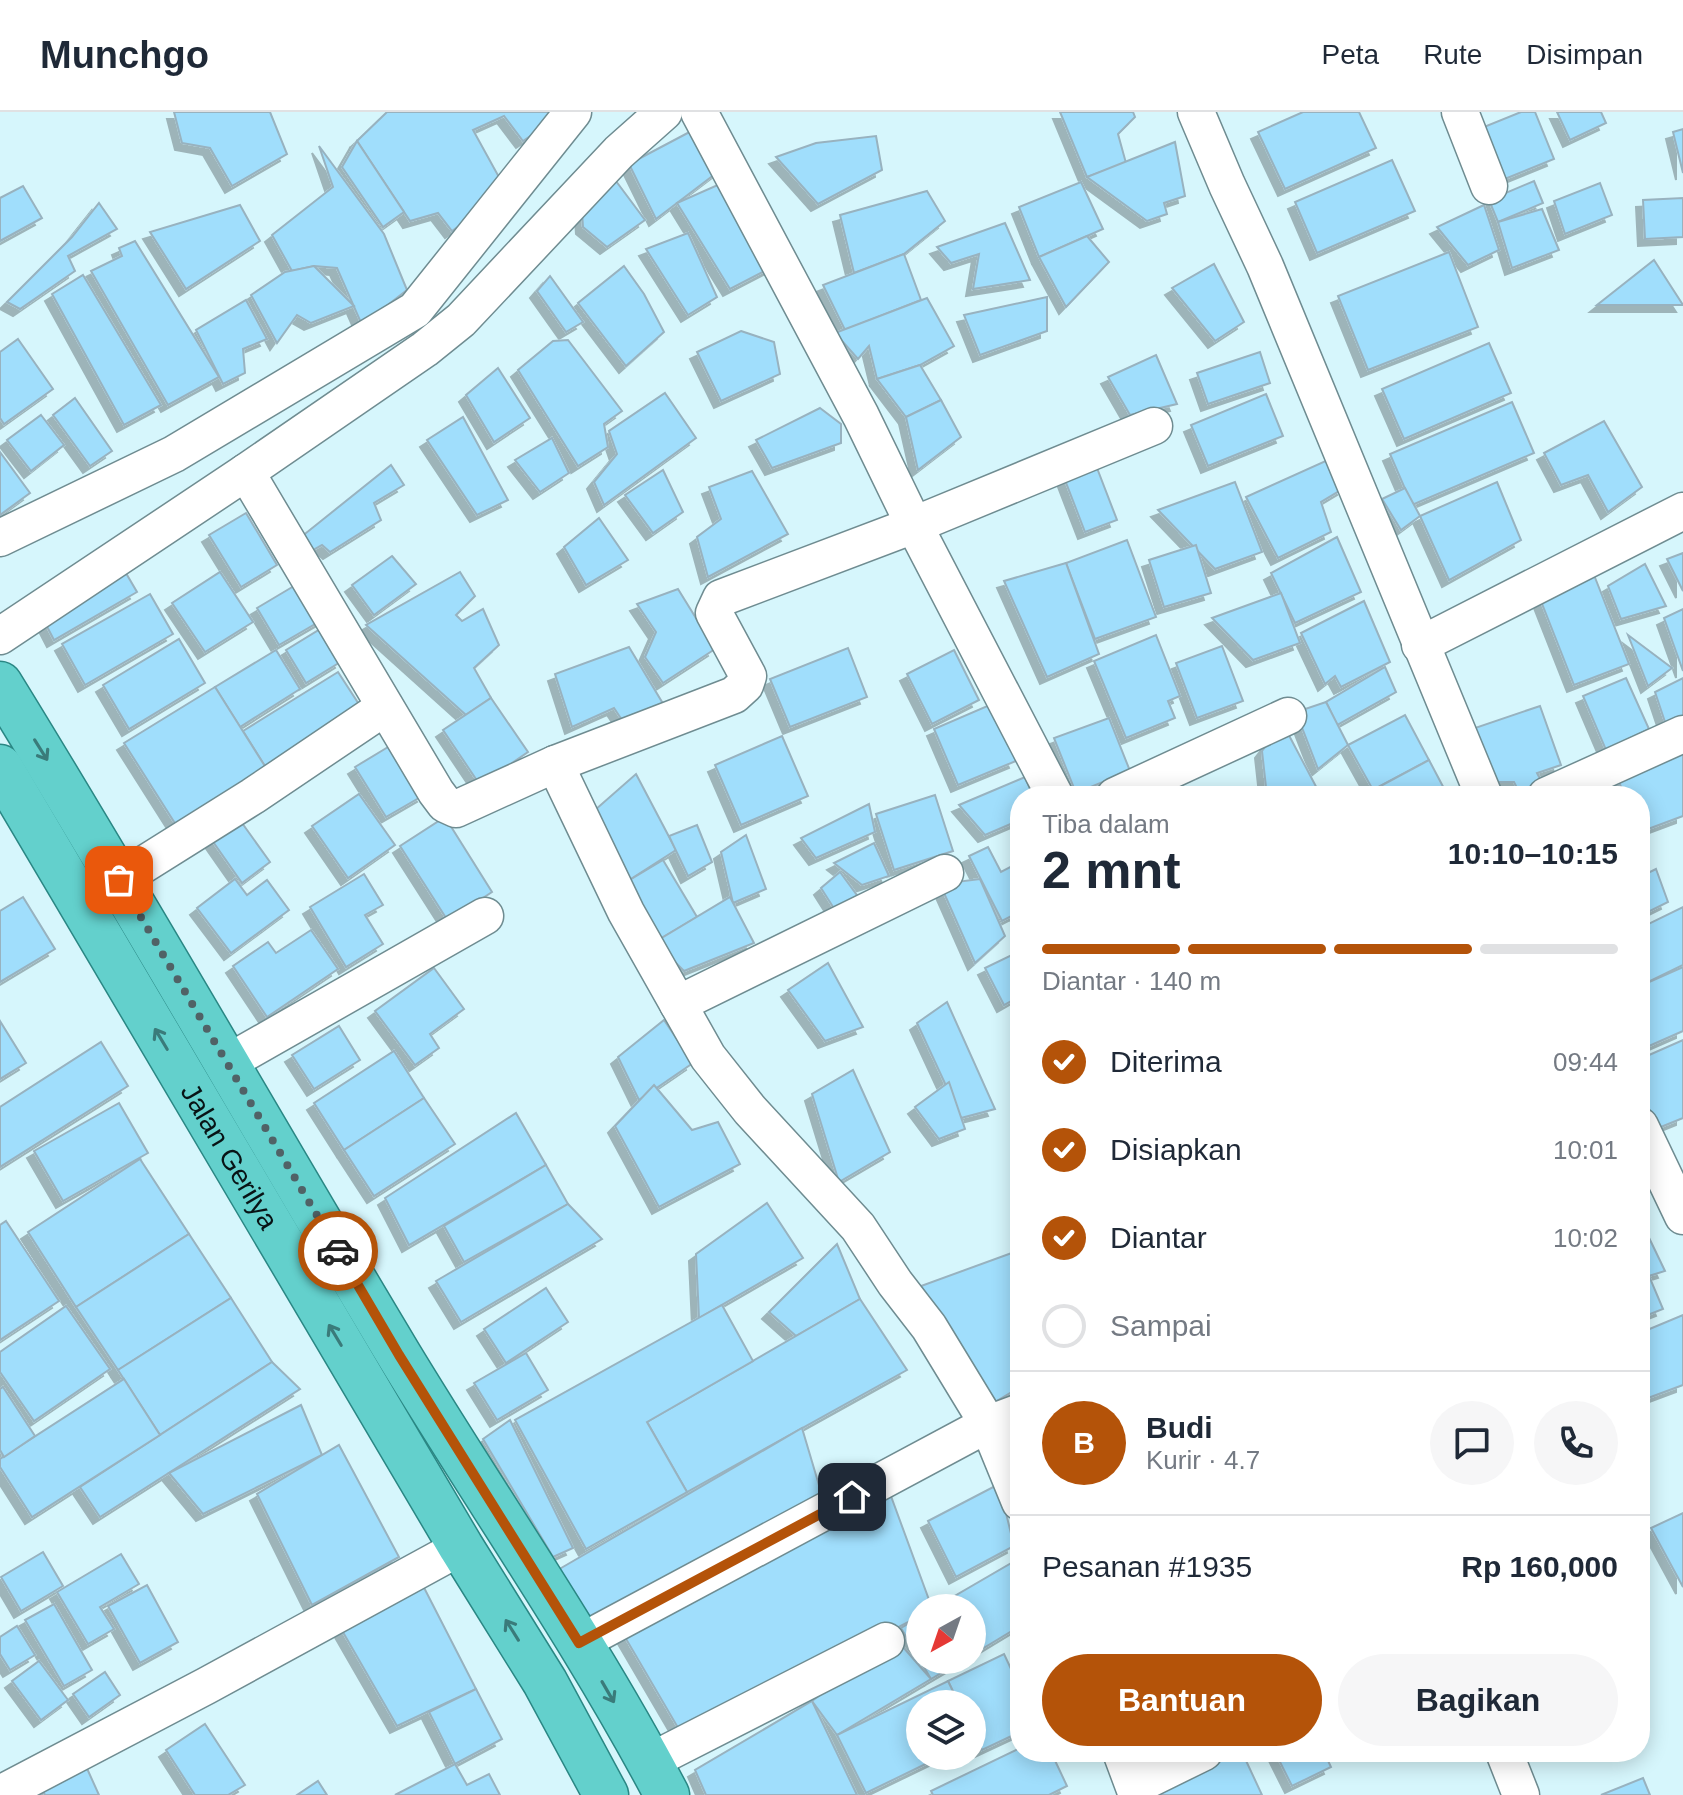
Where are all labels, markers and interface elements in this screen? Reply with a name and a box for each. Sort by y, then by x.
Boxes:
text: Munchgo [40,34,209,76]
text: Peta [1322,39,1379,70]
text: Rute [1423,39,1482,70]
text: Disimpan [1526,39,1643,70]
one-way arrow [33,738,49,761]
text: Tiba dalam [1042,809,1170,839]
text: 10:10–10:15 [1448,837,1618,870]
text: 2 mnt [1042,841,1181,899]
pin [85,846,153,914]
icon: bag [97,858,141,902]
text: Diantar · 140 m [1042,966,1221,996]
one-way arrow [152,1027,168,1050]
icon: check [1042,1040,1086,1084]
text: Diterima [1110,1045,1222,1078]
text: 09:44 [1553,1047,1618,1077]
street label: Jalan Gerilya [175,1078,285,1235]
icon: check [1042,1128,1086,1172]
text: Disiapkan [1110,1133,1242,1166]
text: 10:01 [1553,1135,1618,1165]
courier [298,1211,378,1291]
icon: check [1042,1216,1086,1260]
text: Diantar [1110,1221,1207,1254]
text: 10:02 [1553,1223,1618,1253]
icon: car [316,1229,360,1273]
text: Sampai [1110,1309,1212,1342]
one-way arrow [327,1324,343,1347]
button: chat [1430,1401,1514,1485]
button: phone [1534,1401,1618,1485]
text: Budi [1146,1411,1213,1444]
text: B [1073,1426,1095,1459]
text: Kurir · 4.7 [1146,1445,1260,1475]
pin [818,1463,886,1531]
icon: home [830,1475,874,1519]
text: Pesanan #1935 [1042,1550,1252,1583]
text: Rp 160,000 [1461,1550,1618,1583]
north arrow [906,1594,986,1674]
map controls [906,1594,986,1770]
one-way arrow [504,1619,520,1642]
button: Bantuan [1042,1654,1322,1746]
button: Bagikan [1338,1654,1618,1746]
one-way arrow [600,1680,616,1703]
button: layers [906,1690,986,1770]

